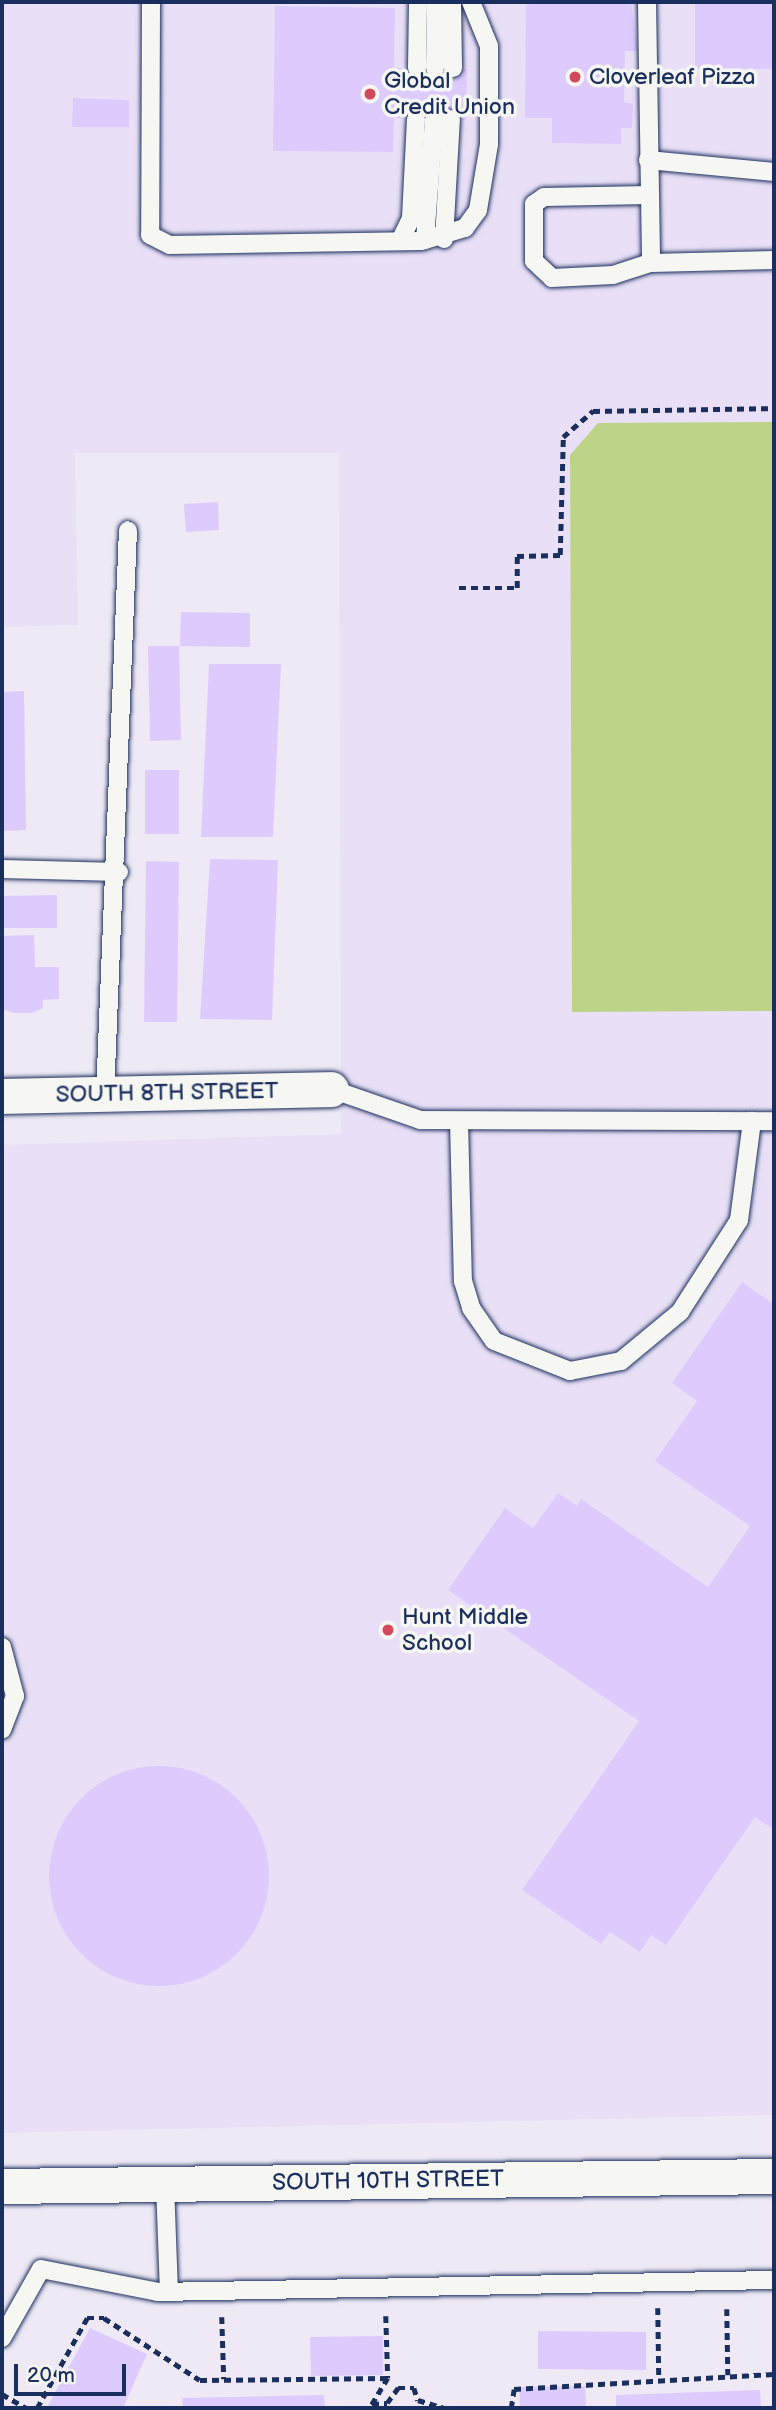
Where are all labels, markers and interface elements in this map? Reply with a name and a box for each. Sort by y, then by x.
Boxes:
place label: Cloverleaf Pizza [589,63,755,91]
place label: Global Credit Union [384,67,515,121]
marker: Cloverleaf Pizza [567,69,583,85]
marker: Global Credit Union [362,86,378,102]
street label: SOUTH 8TH STREET [55,1077,279,1109]
place label: Hunt Middle School [402,1603,528,1657]
marker: Hunt Middle School [380,1622,396,1638]
street label: SOUTH 10TH STREET [272,2165,504,2197]
scale bar [18,2350,130,2394]
text: 20 m [27,2363,75,2388]

